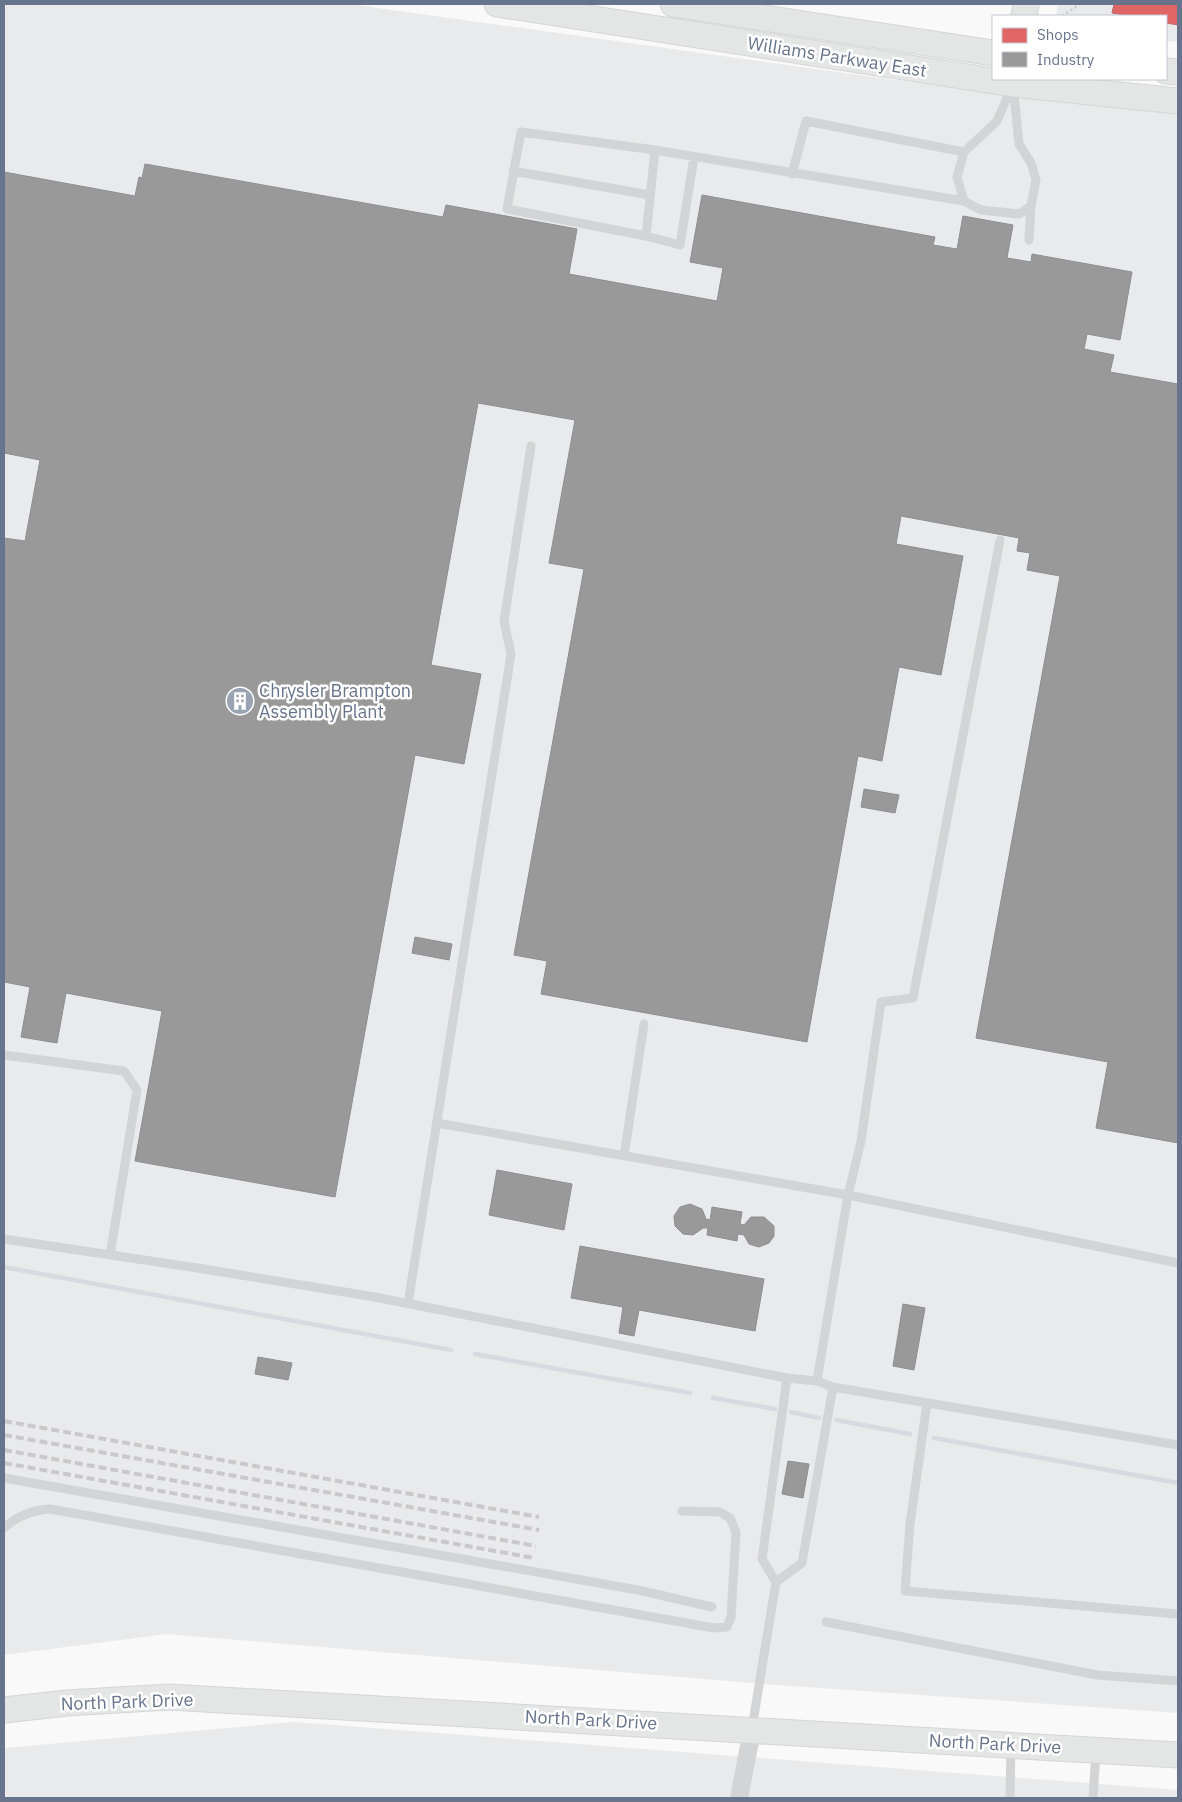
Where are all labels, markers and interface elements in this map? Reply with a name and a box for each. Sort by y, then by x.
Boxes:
legend [992,15,1167,80]
text: Shops [1037,25,1079,44]
street label: Williams Parkway East [746,31,928,82]
text: Industry [1037,50,1095,69]
place label: Chrysler Brampton Assembly Plant [259,679,411,723]
building icon: Chrysler Brampton Assembly Plant [225,686,255,716]
street label: North Park Drive [60,1688,194,1715]
street label: North Park Drive [524,1705,658,1734]
street label: North Park Drive [928,1729,1062,1758]

